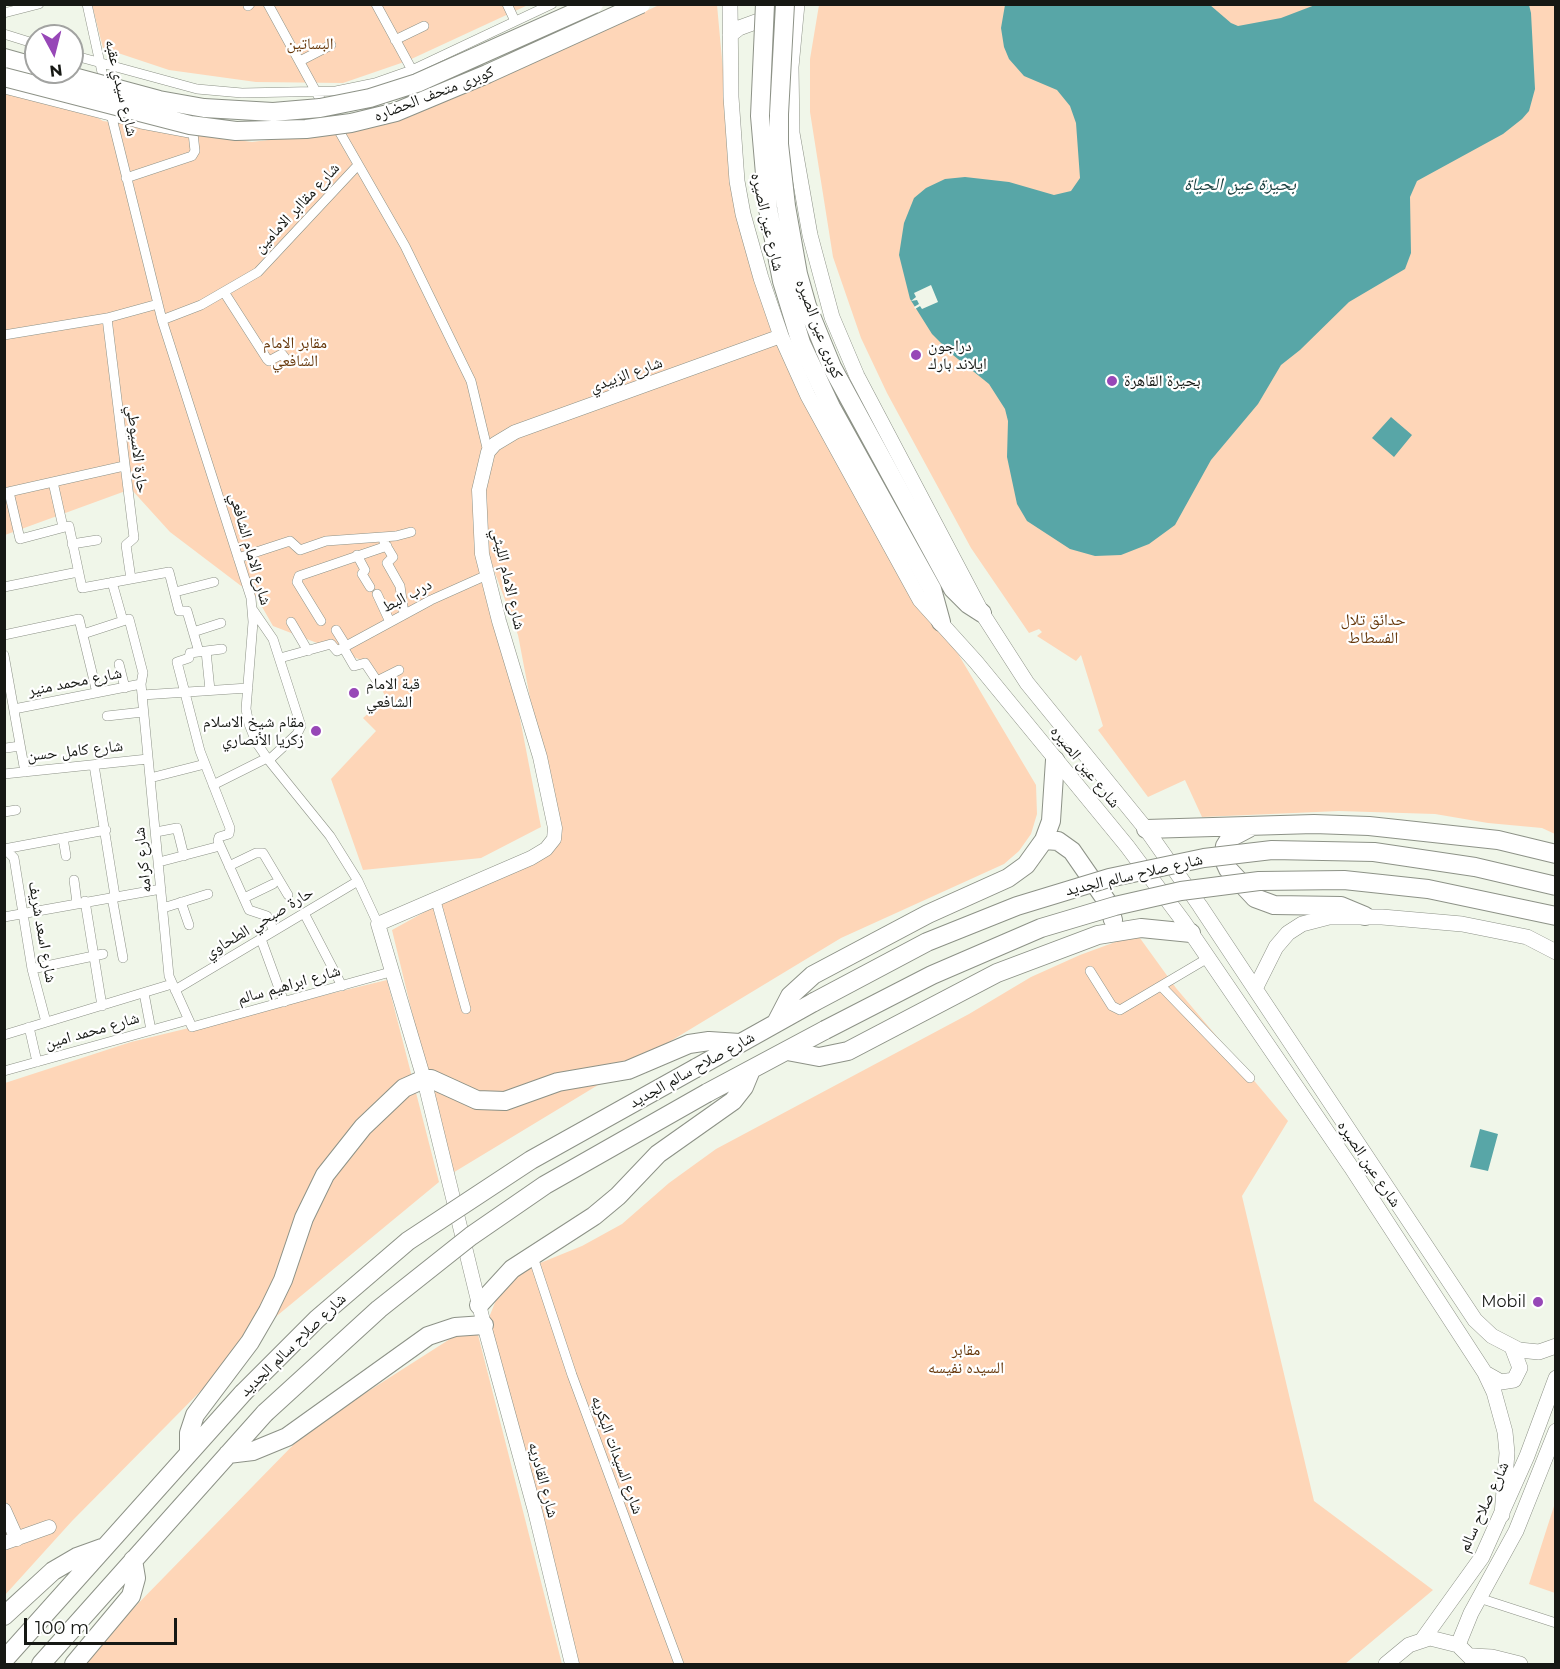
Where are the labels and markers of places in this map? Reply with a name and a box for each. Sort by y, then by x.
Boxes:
place label: دراجون ايلاند بارك [928,336,987,374]
marker: دراجون ايلاند بارك [909,348,923,362]
place label: بحيرة القاهرة [1124,371,1201,391]
marker: بحيرة القاهرة [1105,374,1119,388]
place label: قبة الامام الشافعي [366,674,420,712]
marker: قبة الامام الشافعي [347,686,361,700]
place label: مقام شيخ الاسلام زكريا الأنصاري [203,712,304,750]
marker: مقام شيخ الاسلام زكريا الأنصاري [309,724,323,738]
place label: Mobil [1481,1292,1526,1312]
marker: Mobil [1531,1295,1545,1309]

